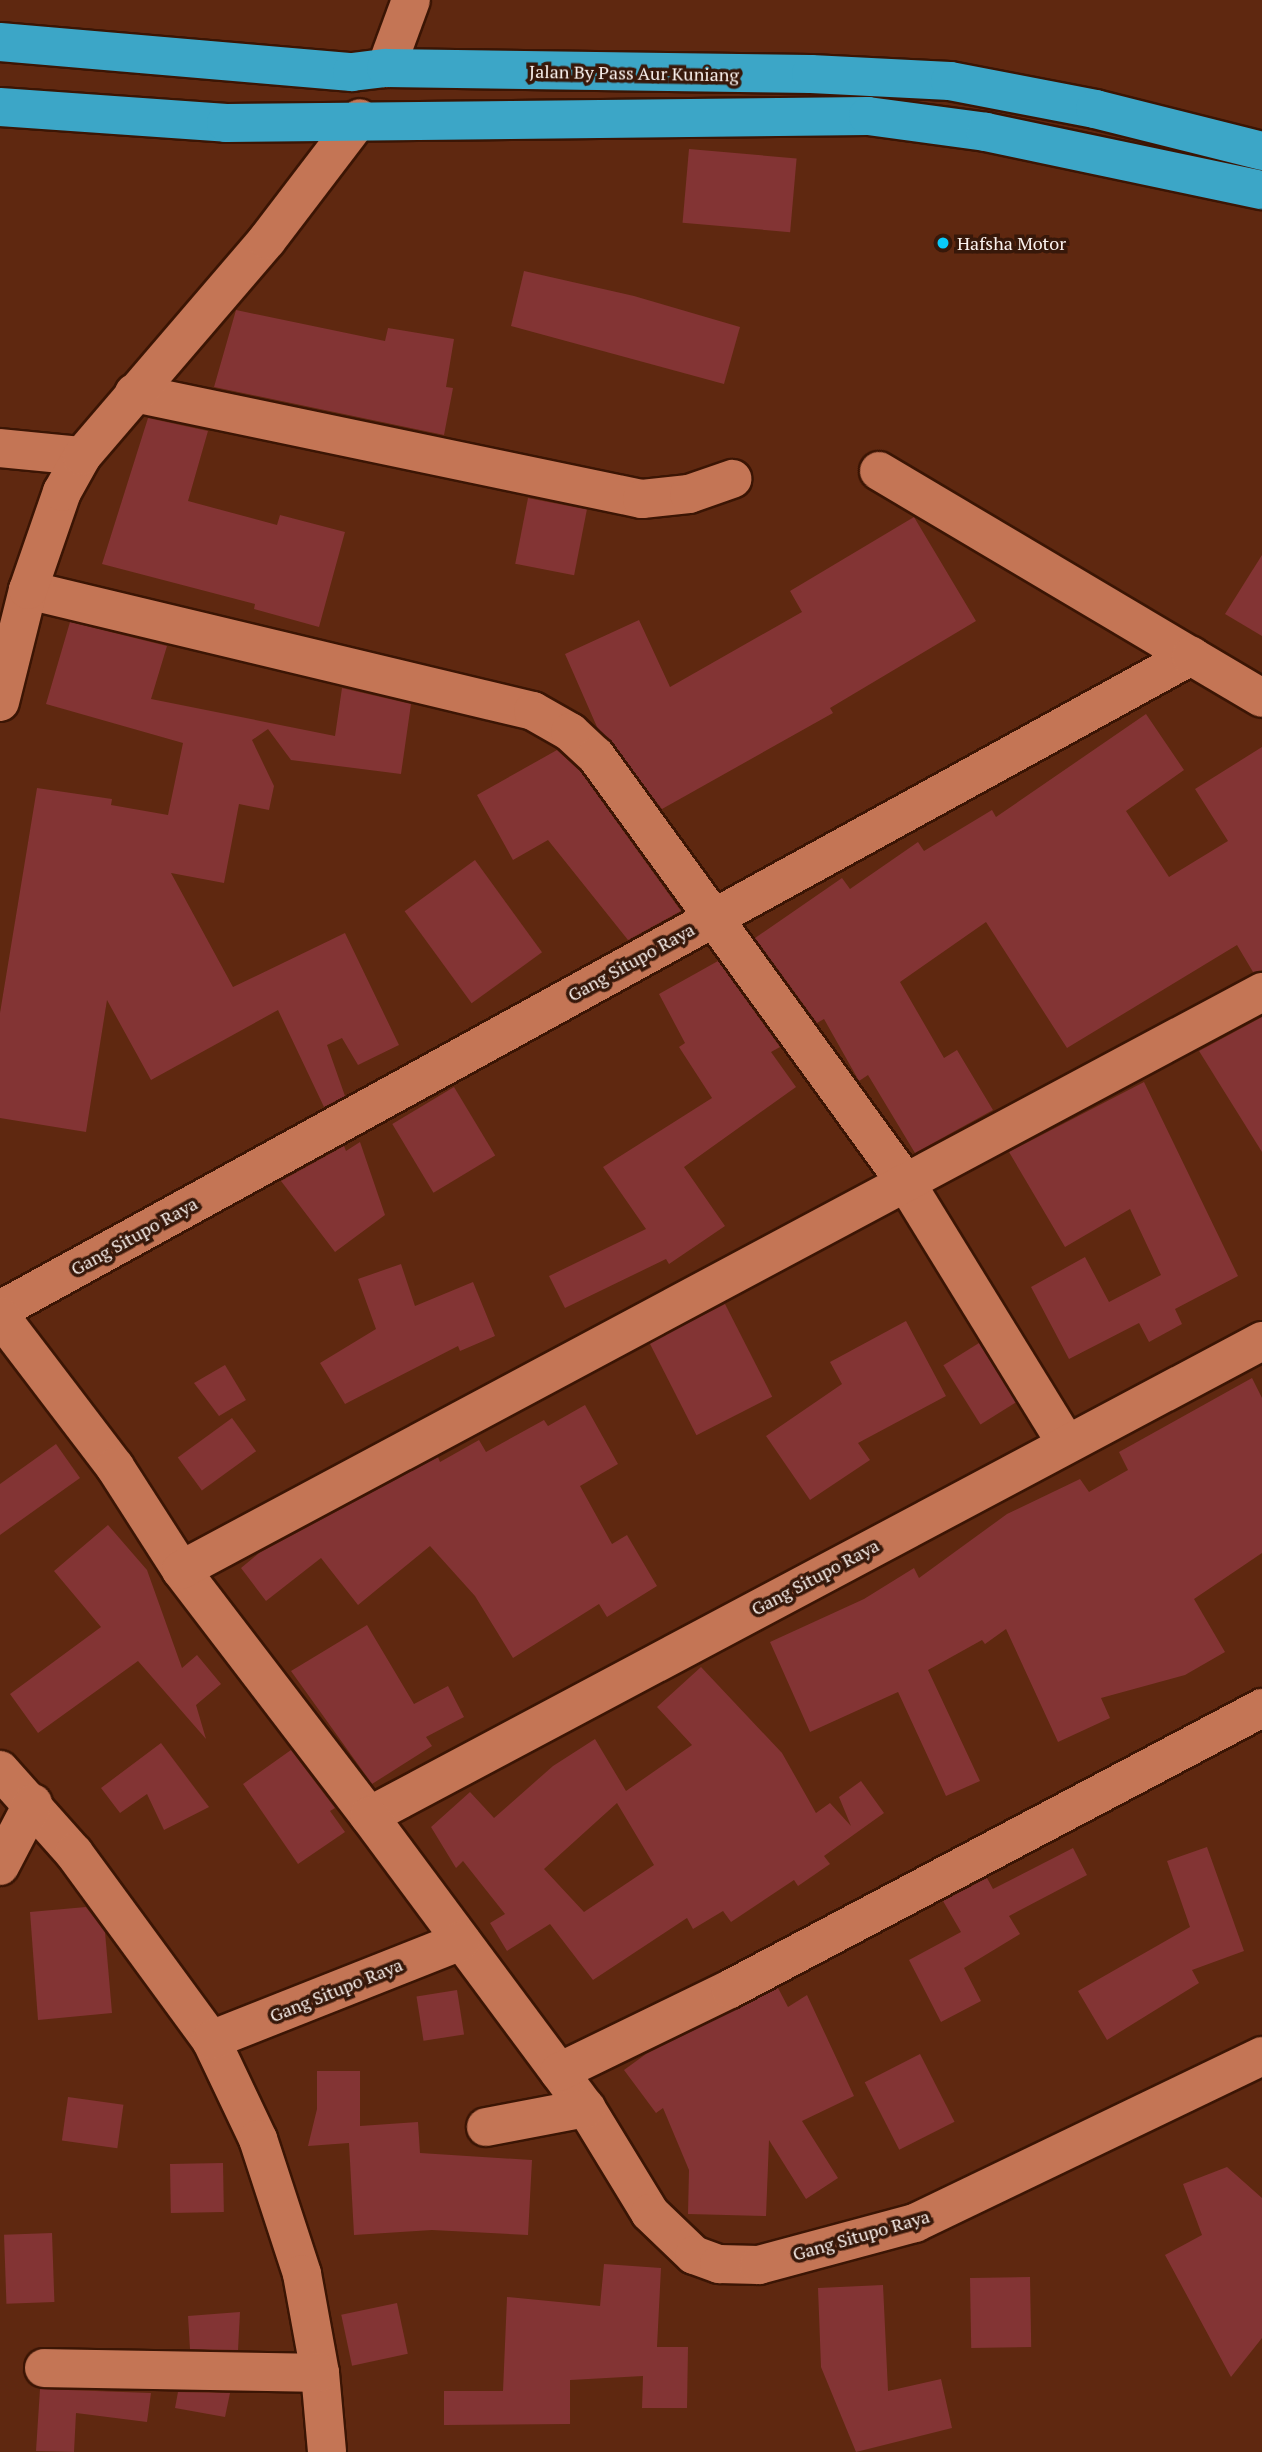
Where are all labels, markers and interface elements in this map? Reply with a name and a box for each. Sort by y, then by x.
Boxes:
street label: Jalan By Pass Aur Kuniang [529,60,739,86]
place label: Hafsha Motor [957,232,1066,254]
marker: Hafsha Motor [935,235,951,251]
street label: Gang Situpo Raya [564,918,698,1006]
street label: Gang Situpo Raya [67,1192,201,1280]
street label: Gang Situpo Raya [748,1534,882,1620]
street label: Gang Situpo Raya [266,1954,406,2026]
street label: Gang Situpo Raya [790,2205,932,2265]

